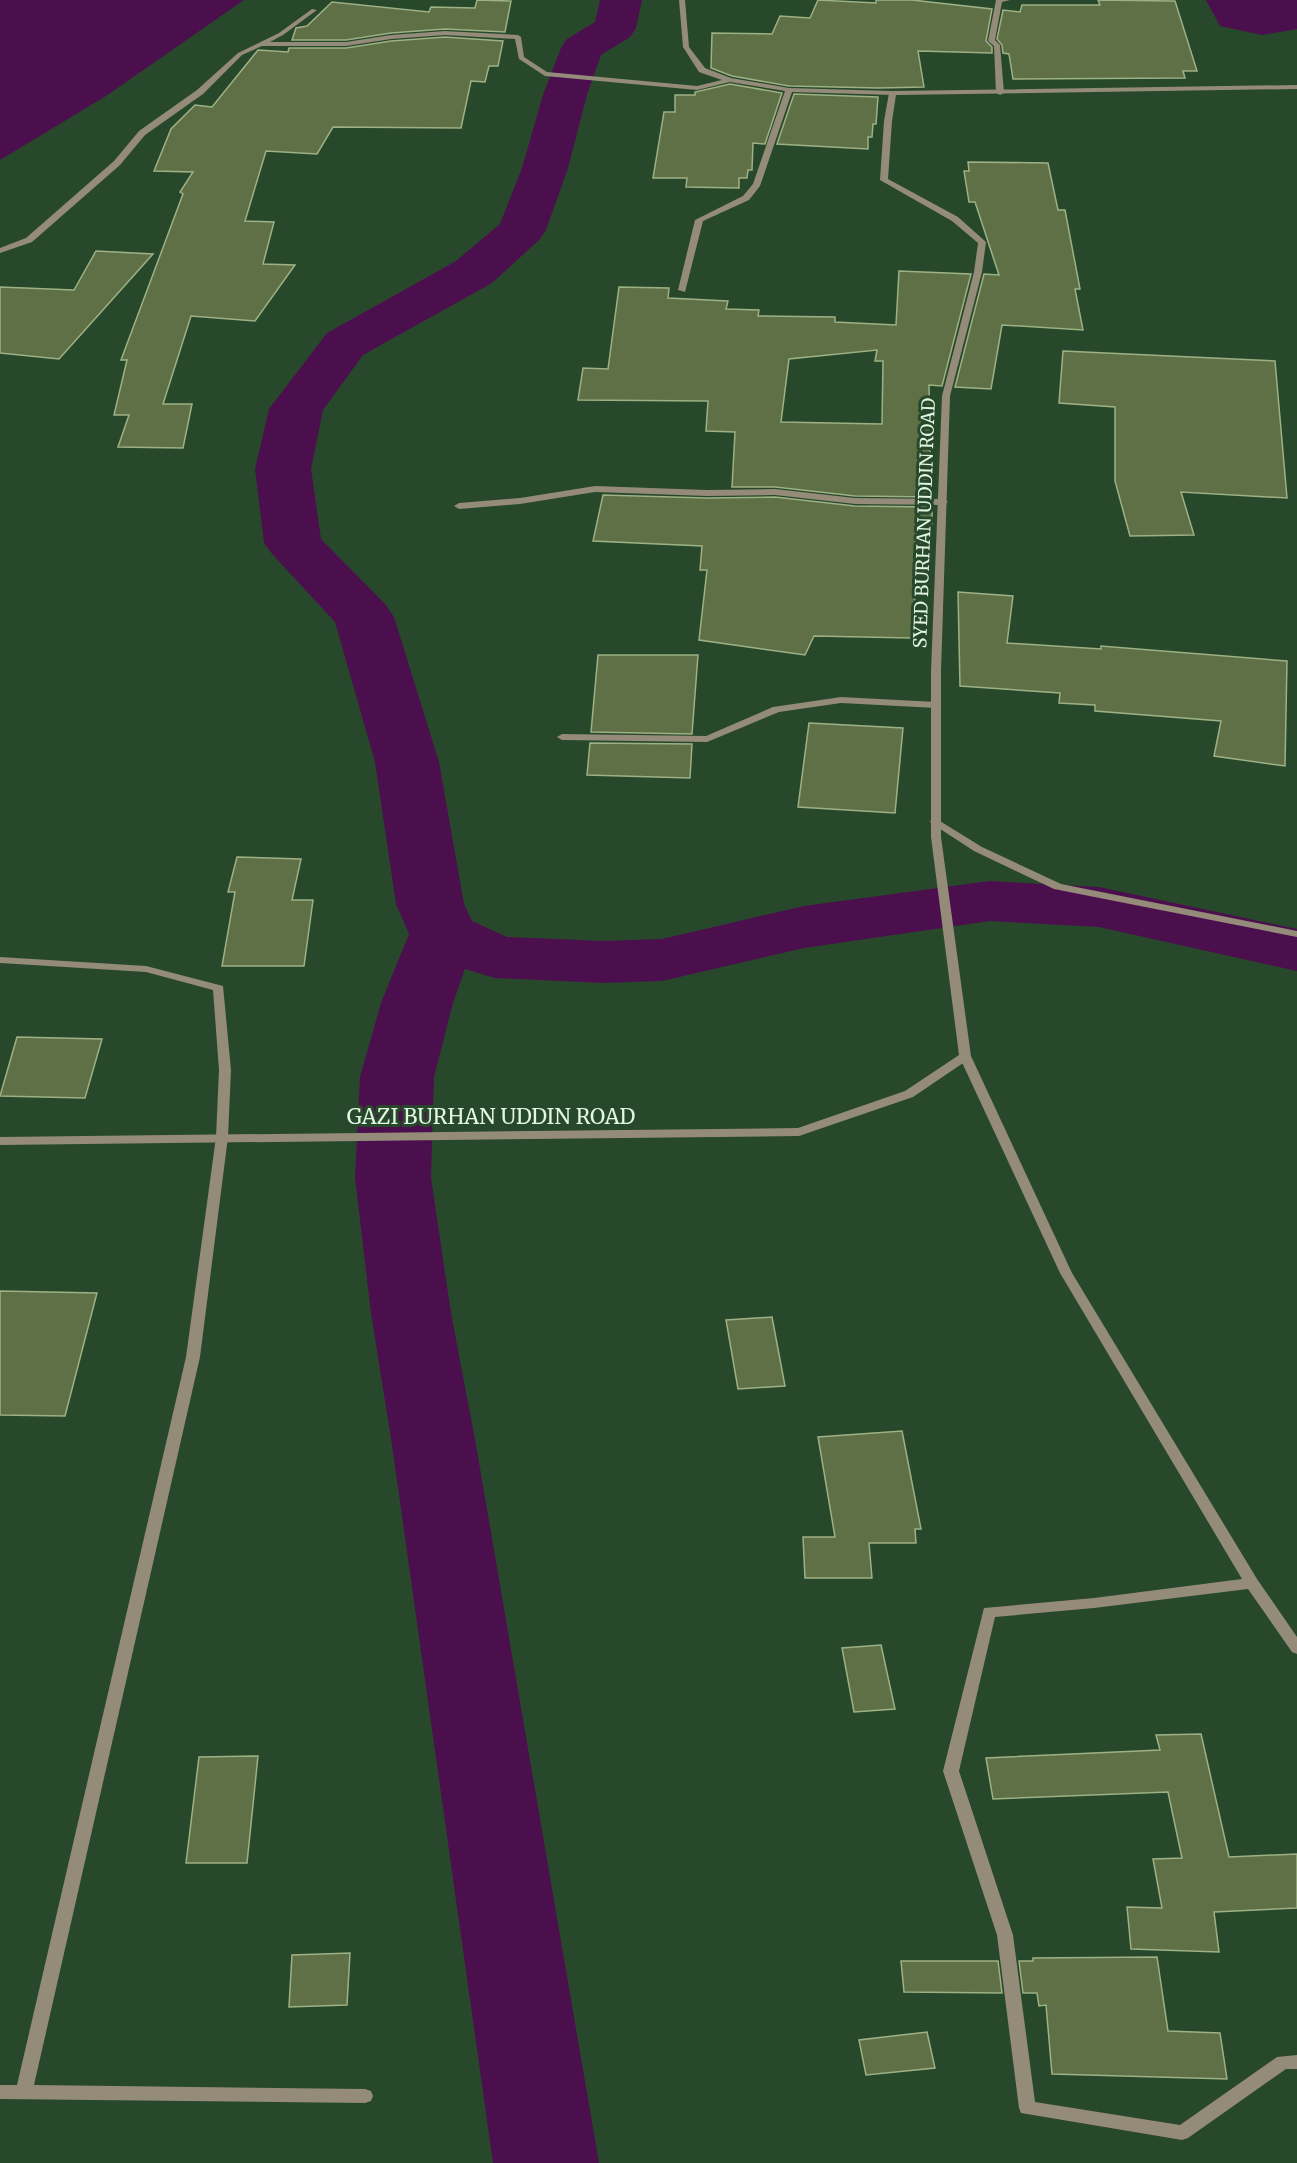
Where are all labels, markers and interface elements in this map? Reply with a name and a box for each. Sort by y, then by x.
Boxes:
street label: SYED BURHAN UDDIN ROAD [908,397,940,649]
street label: GAZI BURHAN UDDIN ROAD [347,1103,636,1130]

